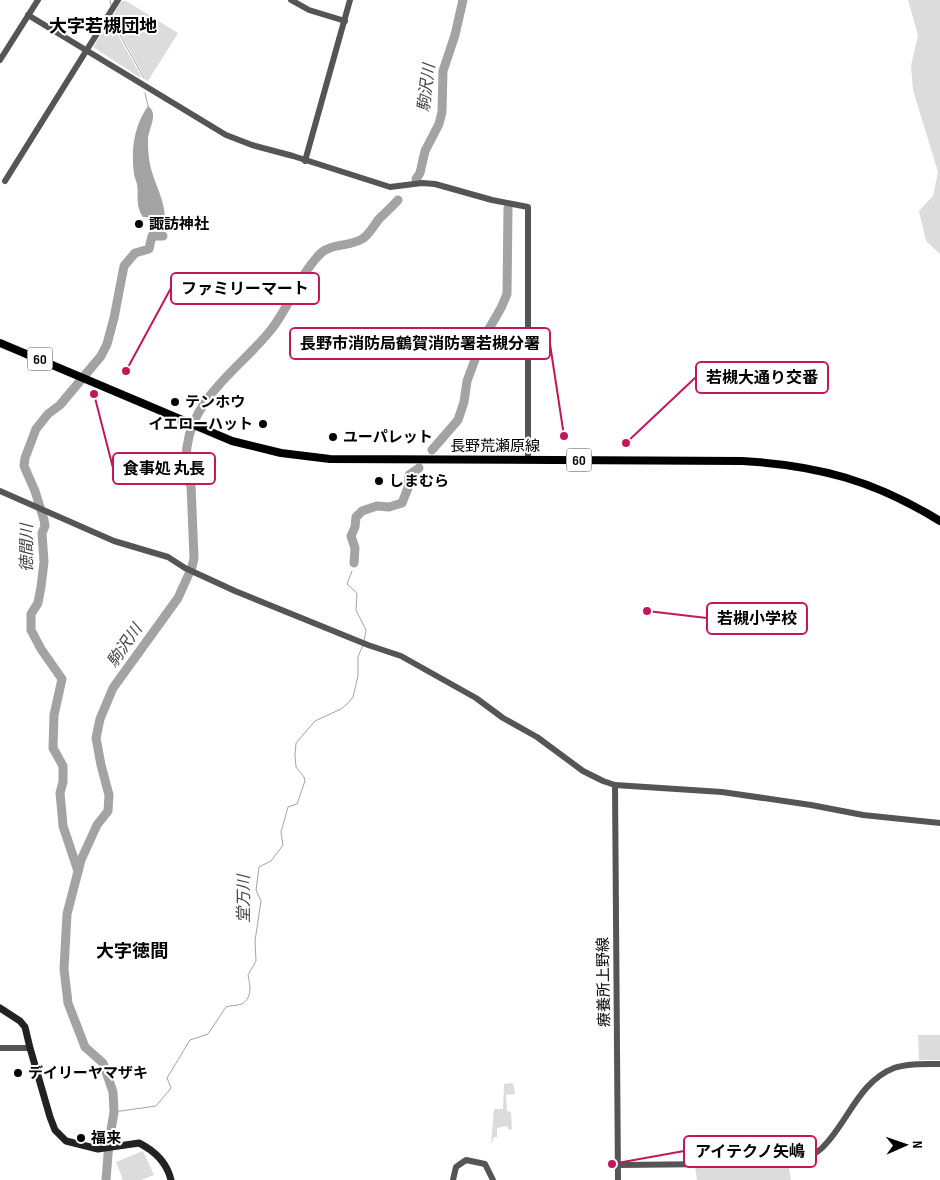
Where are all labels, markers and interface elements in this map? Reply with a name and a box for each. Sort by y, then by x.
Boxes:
district label: 大字若槻団地 [49,16,157,37]
water label: 駒沢川 [415,61,440,113]
place label: 諏訪神社 [149,215,209,234]
marker: 諏訪神社 [133,218,145,230]
callout: ファミリーマート [171,273,319,304]
text: ファミリーマート [181,280,309,299]
callout: 長野市消防局鶴賀消防署若槻分署 [290,328,550,359]
text: 長野市消防局鶴賀消防署若槻分署 [300,335,540,354]
road number: 60 [28,348,52,370]
callout: 若槻大通り交番 [696,362,828,393]
text: 若槻大通り交番 [706,369,818,388]
place label: テンホウ [185,393,245,412]
marker: テンホウ [169,396,181,408]
place label: イエローハット [148,415,253,434]
marker: イエローハット [257,418,269,430]
place label: ユーパレット [343,428,433,447]
marker: ユーパレット [327,431,339,443]
street label: 長野荒瀬原線 [450,437,540,456]
road number: 60 [566,448,592,472]
callout: 食事処 丸長 [113,453,215,484]
text: 食事処 丸長 [123,460,205,479]
place label: しまむら [389,472,449,491]
marker: しまむら [373,475,385,487]
water label: 徳間川 [18,522,37,572]
callout: 若槻小学校 [707,603,807,634]
text: 若槻小学校 [717,610,797,629]
water label: 駒沢川 [103,619,148,671]
water label: 堂万川 [235,873,254,923]
street label: 療養所上野線 [594,937,614,1027]
district label: 大字徳間 [96,941,168,962]
place label: デイリーヤマザキ [28,1064,148,1083]
marker: デイリーヤマザキ [12,1067,24,1079]
north arrow [880,1120,930,1170]
place label: 福来 [90,1129,121,1148]
marker: 福来 [75,1132,87,1144]
callout: アイテクノ矢嶋 [684,1136,816,1167]
text: N [909,1141,926,1149]
text: アイテクノ矢嶋 [695,1142,805,1162]

